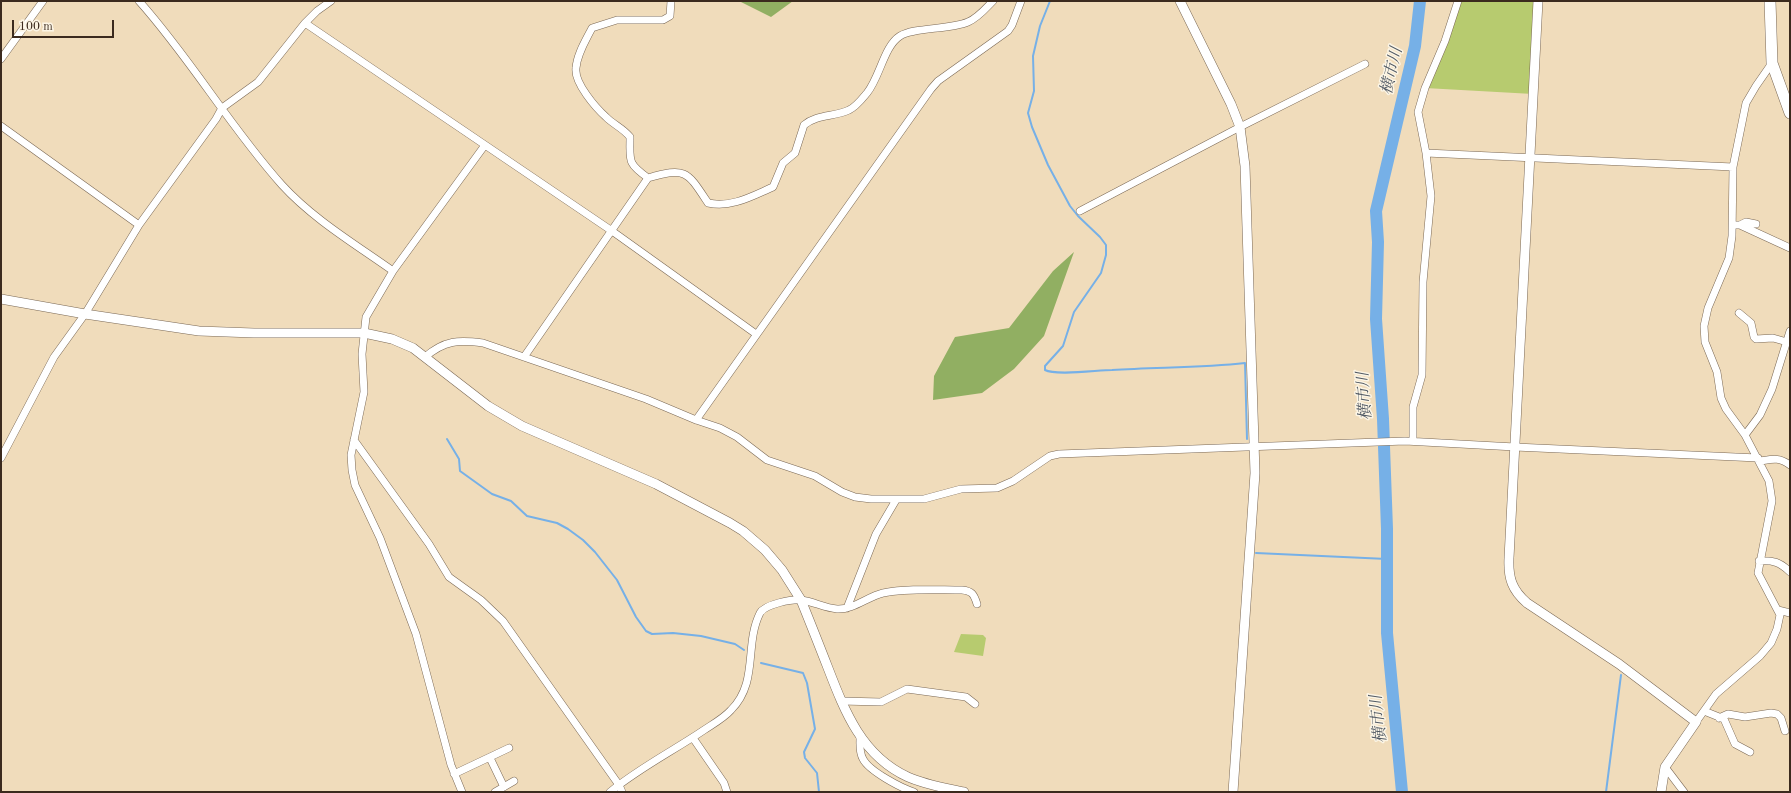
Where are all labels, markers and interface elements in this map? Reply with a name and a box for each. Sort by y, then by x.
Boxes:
scale bar [14,12,116,38]
text: 100 m [19,21,53,33]
water label: 横市川 [1377,45,1407,97]
water label: 横市川 [1354,371,1376,421]
water label: 横市川 [1367,694,1391,744]

